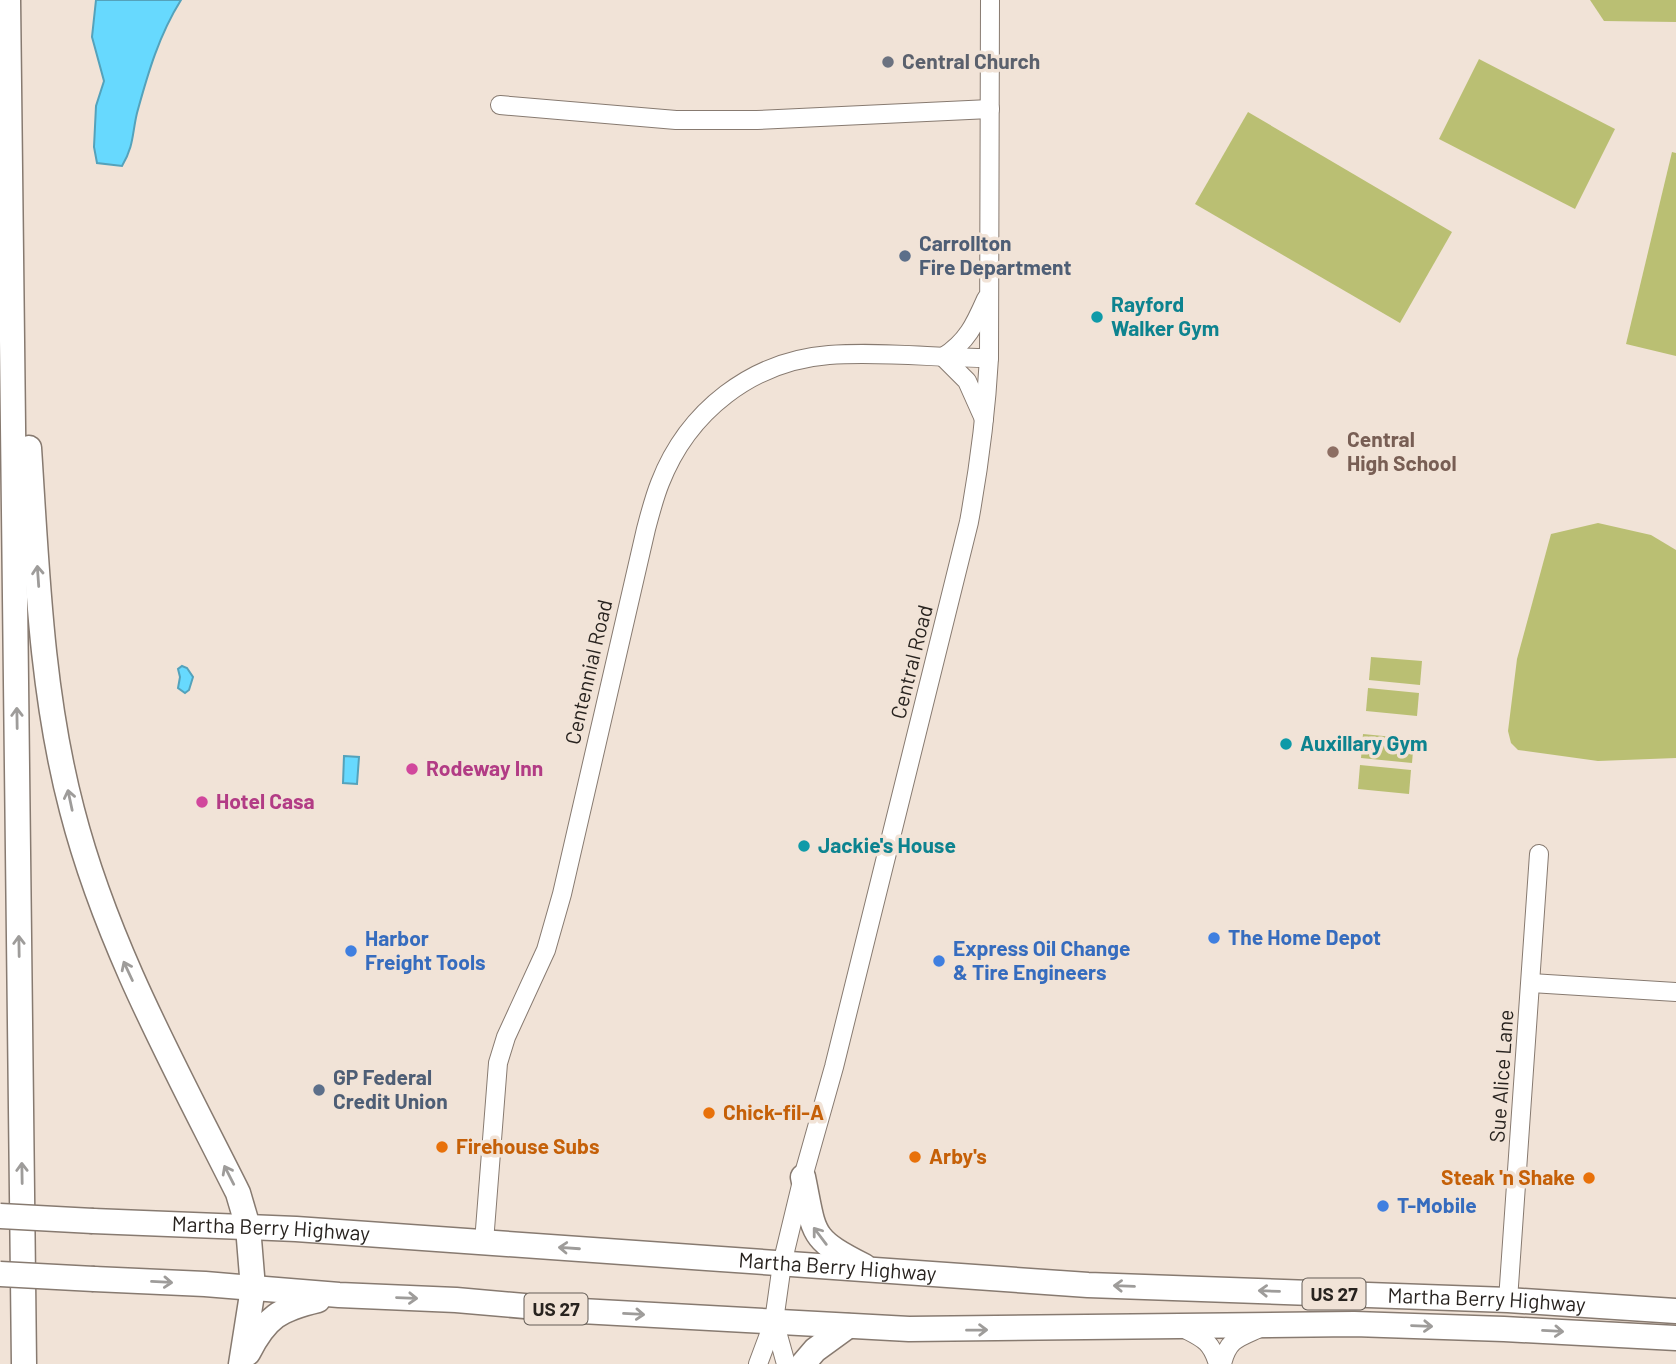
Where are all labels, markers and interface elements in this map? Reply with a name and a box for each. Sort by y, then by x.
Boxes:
place label: Central Church [902,48,1040,73]
marker: Central Church [880,54,896,70]
place label: Carrollton Fire Department [919,230,1072,279]
marker: Carrollton Fire Department [897,248,913,264]
place label: Rayford Walker Gym [1111,291,1219,340]
marker: Rayford Walker Gym [1089,309,1105,325]
place label: Central High School [1347,426,1457,475]
marker: Central High School [1325,444,1341,460]
one-way arrow [31,564,44,587]
street label: Centennial Road [559,597,616,747]
street label: Central Road [884,602,937,721]
one-way arrow [10,707,23,730]
place label: Auxillary Gym [1300,730,1428,755]
marker: Auxillary Gym [1278,736,1294,752]
place label: Rodeway Inn [426,755,543,780]
marker: Rodeway Inn [404,761,420,777]
place label: Hotel Casa [216,788,315,813]
one-way arrow [62,789,76,812]
marker: Hotel Casa [194,794,210,810]
place label: Jackie's House [818,832,956,857]
marker: Jackie's House [796,838,812,854]
place label: The Home Depot [1228,924,1381,949]
place label: Harbor Freight Tools [365,925,486,974]
marker: The Home Depot [1206,930,1222,946]
one-way arrow [12,935,26,958]
place label: Express Oil Change & Tire Engineers [953,935,1130,984]
marker: Harbor Freight Tools [343,943,359,959]
marker: Express Oil Change & Tire Engineers [931,953,947,969]
one-way arrow [121,961,134,982]
street label: Sue Alice Lane [1483,1009,1518,1143]
place label: GP Federal Credit Union [333,1064,448,1113]
marker: GP Federal Credit Union [311,1082,327,1098]
place label: Chick-fil-A [723,1099,824,1124]
marker: Chick-fil-A [701,1105,717,1121]
place label: Firehouse Subs [456,1133,600,1158]
marker: Firehouse Subs [434,1139,450,1155]
place label: Arby's [929,1143,987,1168]
marker: Arby's [907,1149,923,1165]
one-way arrow [15,1162,29,1185]
place label: Steak 'n Shake [1441,1164,1575,1189]
one-way arrow [222,1165,236,1186]
marker: Steak 'n Shake [1581,1170,1597,1186]
place label: T-Mobile [1397,1192,1477,1217]
marker: T-Mobile [1375,1198,1391,1214]
street label: Martha Berry Highway [171,1210,371,1245]
one-way arrow [813,1226,828,1245]
one-way arrow [558,1241,581,1254]
street label: Martha Berry Highway [738,1246,938,1285]
one-way arrow [151,1276,174,1289]
road number: US 27 [1302,1278,1366,1310]
one-way arrow [1113,1279,1136,1293]
street label: Martha Berry Highway [1387,1282,1587,1316]
one-way arrow [1258,1285,1281,1298]
one-way arrow [395,1291,418,1304]
road number: US 27 [524,1294,588,1324]
one-way arrow [622,1307,645,1320]
one-way arrow [1410,1319,1433,1333]
one-way arrow [965,1323,988,1337]
one-way arrow [1541,1325,1564,1338]

